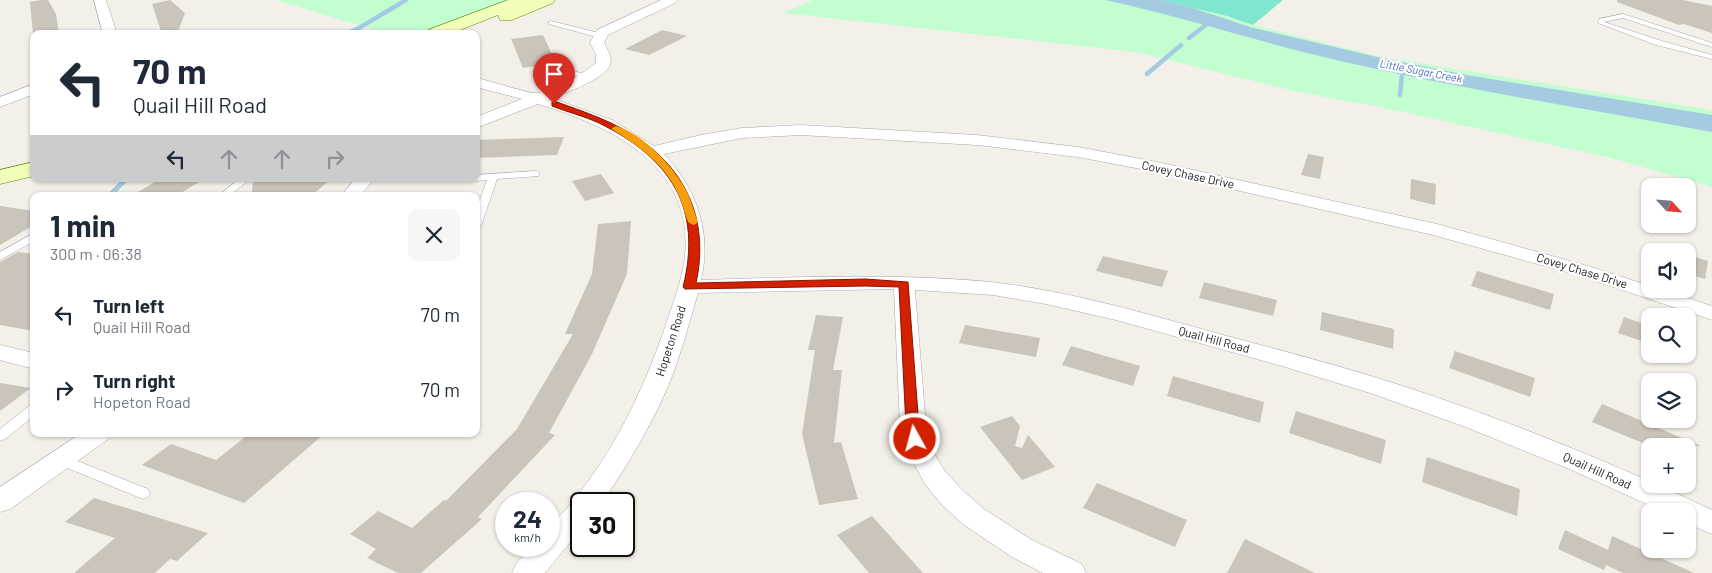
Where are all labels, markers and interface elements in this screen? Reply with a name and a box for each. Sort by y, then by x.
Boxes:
text: 70 m [133,49,207,91]
icon: left [50,50,115,115]
pin [533,53,575,104]
water label: Little Sugar Creek [1379,56,1464,85]
icon: arrive [540,60,568,88]
text: Quail Hill Road [133,91,267,117]
icon: left [162,145,190,173]
icon: ahead [215,145,243,173]
icon: ahead [268,145,296,173]
icon: right [321,145,349,173]
street label: Covey Chase Drive [1141,157,1236,191]
north arrow [1641,178,1696,232]
map controls [1641,178,1696,558]
text: 1 min [50,207,116,243]
button: close [408,209,460,261]
button: sound [1641,243,1696,298]
text: 300 m · 06:38 [50,244,142,263]
street label: Covey Chase Drive [1535,250,1629,291]
text: Turn left [93,294,164,317]
icon: left [50,301,78,329]
text: 70 m [421,303,460,326]
street label: Hopeton Road [652,304,688,378]
button: search [1641,308,1696,363]
text: Quail Hill Road [93,317,190,336]
street label: Quail Hill Road [1177,323,1251,355]
text: Turn right [93,369,175,392]
button: layers [1641,373,1696,428]
icon: right [50,376,78,404]
text: 70 m [421,378,460,401]
text: Hopeton Road [93,392,191,411]
position arrow [888,412,940,464]
button: + [1641,438,1696,493]
street label: Quail Hill Road [1561,449,1634,491]
speed limit sign: 30 [570,492,635,557]
text: 24 [513,503,542,533]
button: − [1641,503,1696,558]
text: km/h [514,530,541,544]

